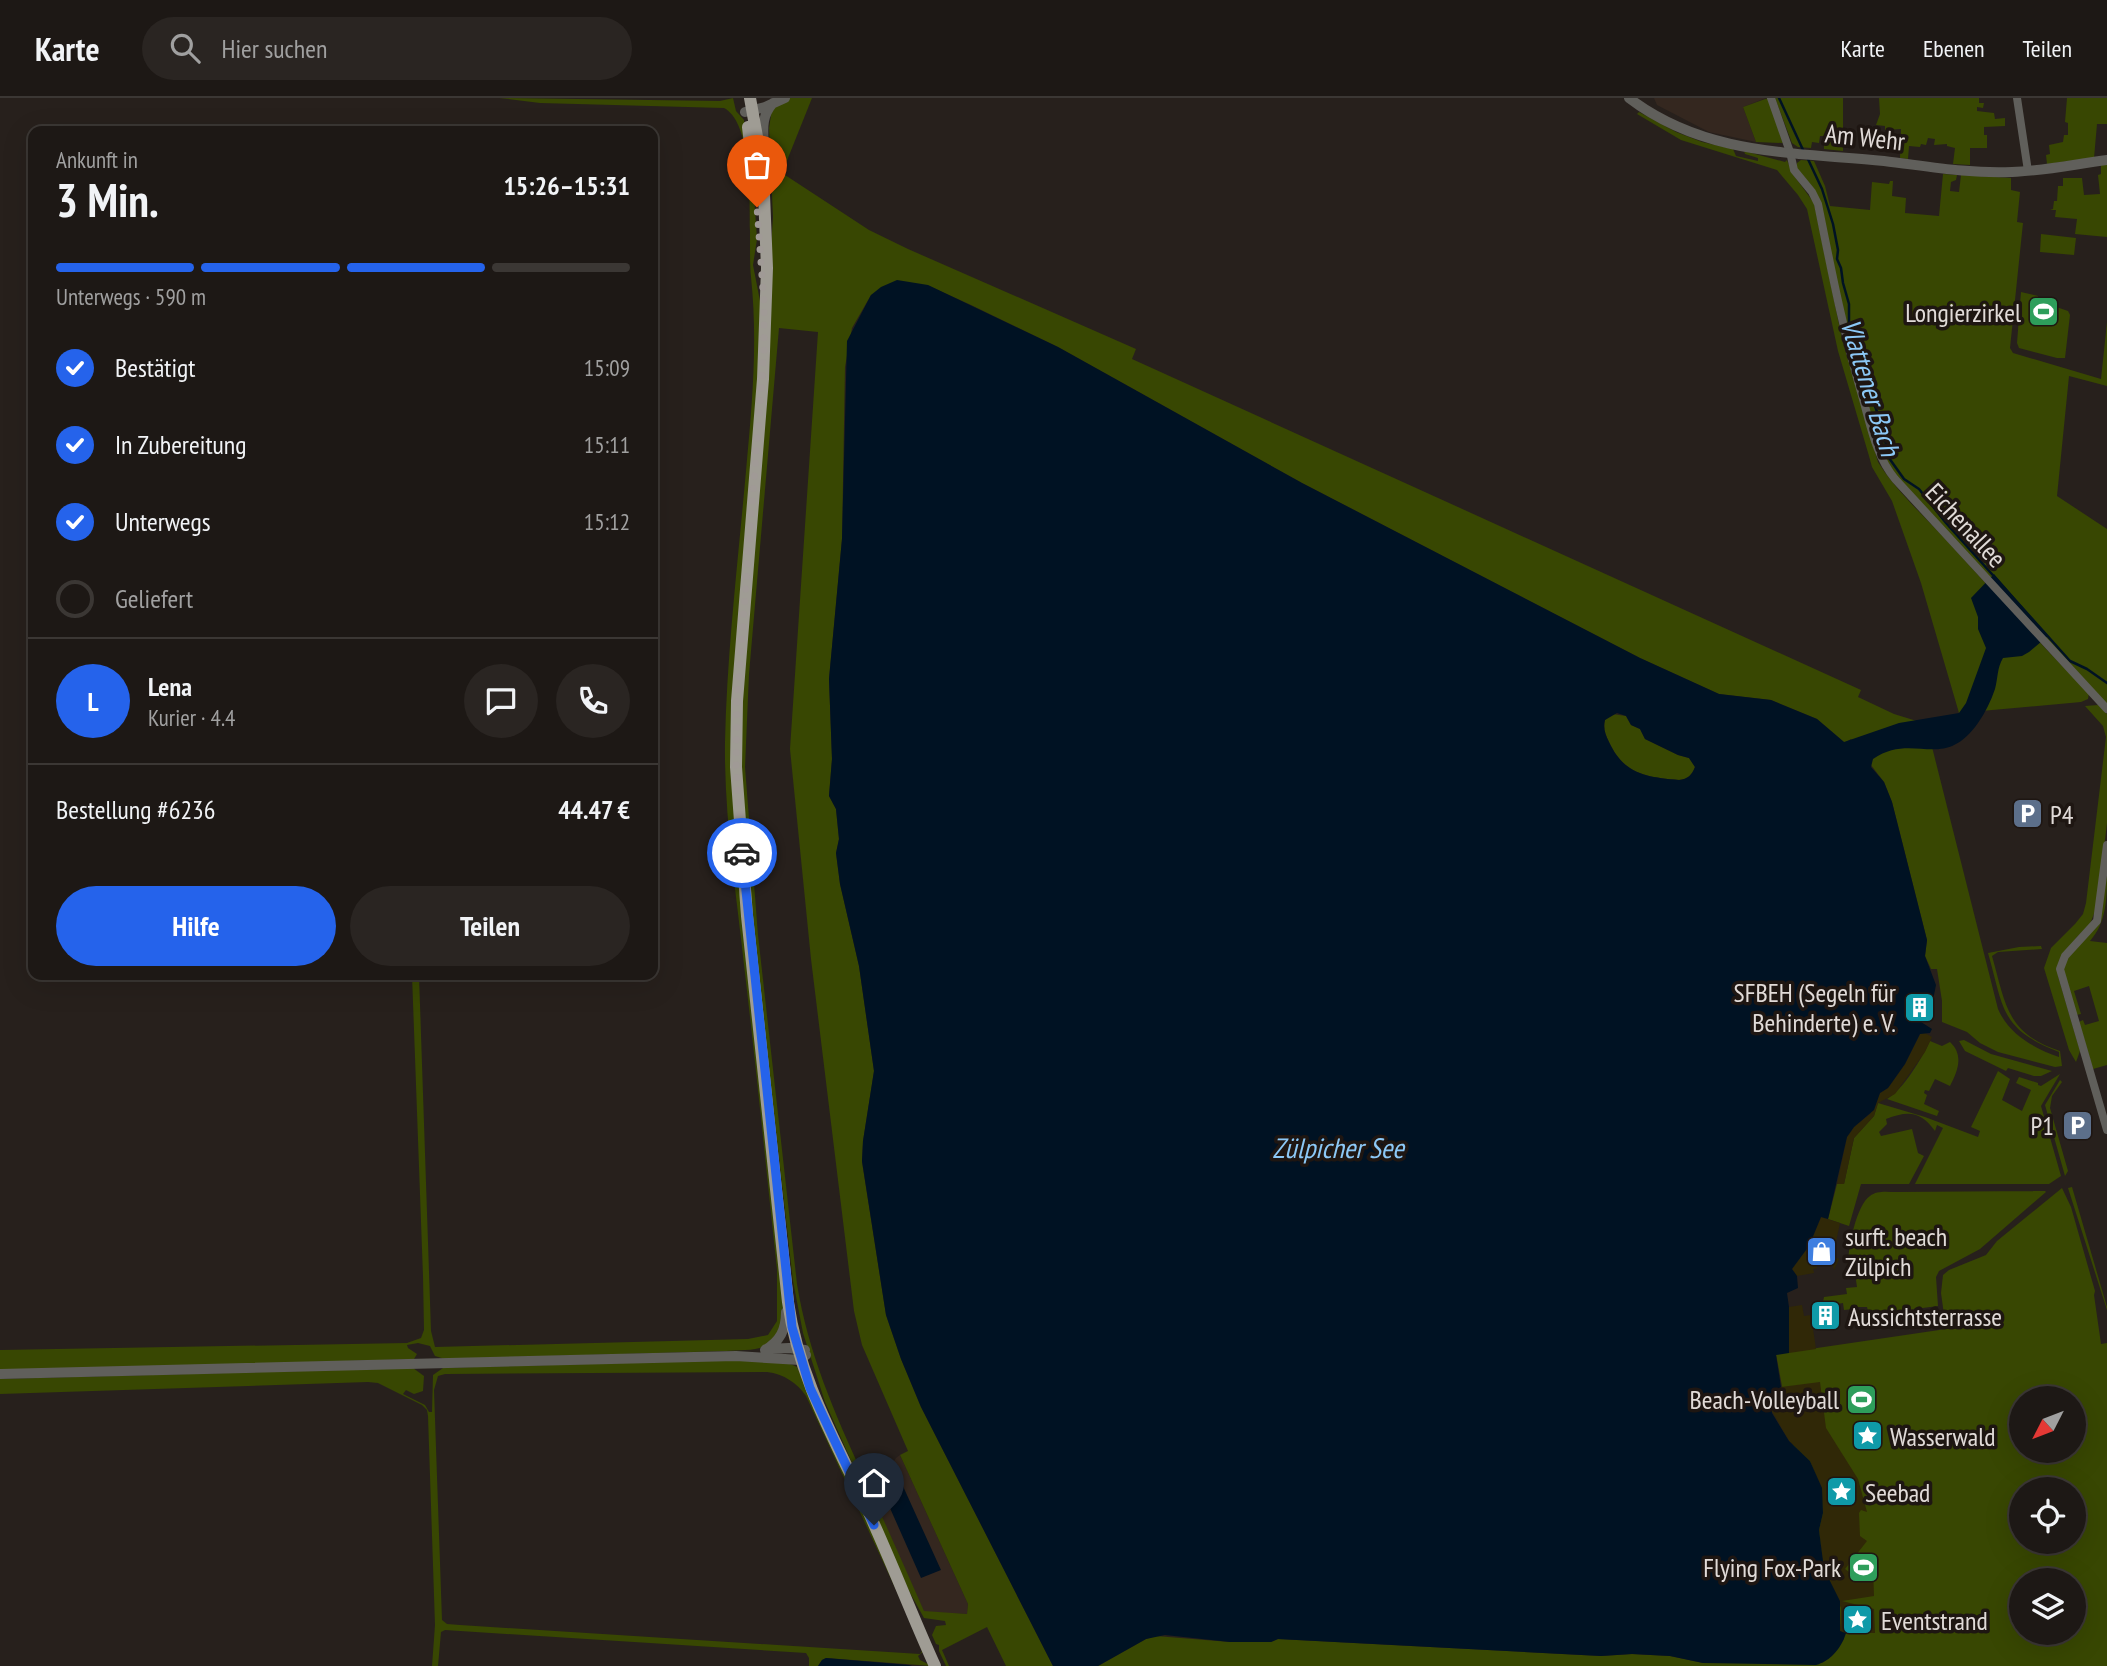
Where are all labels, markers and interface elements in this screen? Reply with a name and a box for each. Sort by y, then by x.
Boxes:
search box [142,17,632,80]
text: Karte [35,27,100,70]
icon: search [166,29,204,67]
text: Hier suchen [222,32,327,65]
text: Karte [1841,33,1885,64]
text: Ebenen [1923,33,1985,64]
text: Teilen [2023,33,2072,64]
street label: Am Wehr [1823,116,1907,158]
pin [727,135,787,207]
text: Ankunft in [56,145,138,174]
icon: bag [738,146,776,184]
text: 15:26–15:31 [503,169,630,202]
text: 3 Min. [56,170,159,230]
text: Unterwegs · 590 m [56,282,206,311]
sports icon: Longierzirkel [2027,295,2061,329]
place label: Longierzirkel [1905,296,2021,329]
water label: Vlattener Bach [1833,314,1910,462]
icon: check [56,349,94,387]
text: Bestätigt [115,351,196,384]
text: 15:09 [584,353,630,382]
icon: check [56,426,94,464]
text: In Zubereitung [115,428,246,461]
text: 15:11 [584,430,630,459]
street label: Eichenallee [1919,476,2013,574]
icon: check [56,503,94,541]
text: Unterwegs [115,505,210,538]
text: 15:12 [584,507,630,536]
text: Geliefert [115,582,193,615]
button: chat [464,664,538,738]
button: phone [556,664,630,738]
text: Lena [148,670,192,703]
text: L [87,685,99,718]
text: Kurier · 4.4 [148,703,235,732]
text: Bestellung #6236 [56,793,216,826]
text: 44.47 € [558,793,630,826]
parking icon: P4 [2010,797,2044,831]
place label: P4 [2050,798,2074,831]
courier [707,818,777,888]
icon: car [723,834,761,872]
button: Hilfe [56,886,336,966]
button: Teilen [350,886,630,966]
place label: SFBEH (Segeln für Behinderte) e. V. [1734,976,1896,1039]
building icon: SFBEH (Segeln für Behinderte) e. V. [1902,990,1936,1024]
parking icon: P1 [2060,1108,2094,1142]
place label: P1 [2031,1109,2054,1142]
water label: Zülpicher See [1272,1129,1406,1166]
place label: surft. beach Zülpich [1845,1220,1947,1283]
shop icon: surft. beach Zülpich [1805,1234,1839,1268]
building icon: Aussichtsterrasse [1808,1299,1842,1333]
place label: Aussichtsterrasse [1848,1300,2002,1333]
sports icon: Beach-Volleyball [1845,1382,1879,1416]
place label: Beach-Volleyball [1690,1383,1839,1416]
north arrow [2009,1386,2086,1463]
map controls [2009,1386,2086,1645]
place icon: Wasserwald [1850,1419,1884,1453]
place label: Wasserwald [1890,1420,1995,1453]
pin [844,1453,904,1525]
icon: home [855,1464,893,1502]
place icon: Seebad [1825,1475,1859,1509]
place label: Seebad [1865,1476,1930,1509]
button: locate [2009,1477,2086,1554]
sports icon: Flying Fox-Park [1847,1550,1881,1584]
place label: Flying Fox-Park [1703,1551,1841,1584]
button: layers [2009,1568,2086,1645]
place icon: Eventstrand [1841,1603,1875,1637]
place label: Eventstrand [1881,1604,1988,1637]

